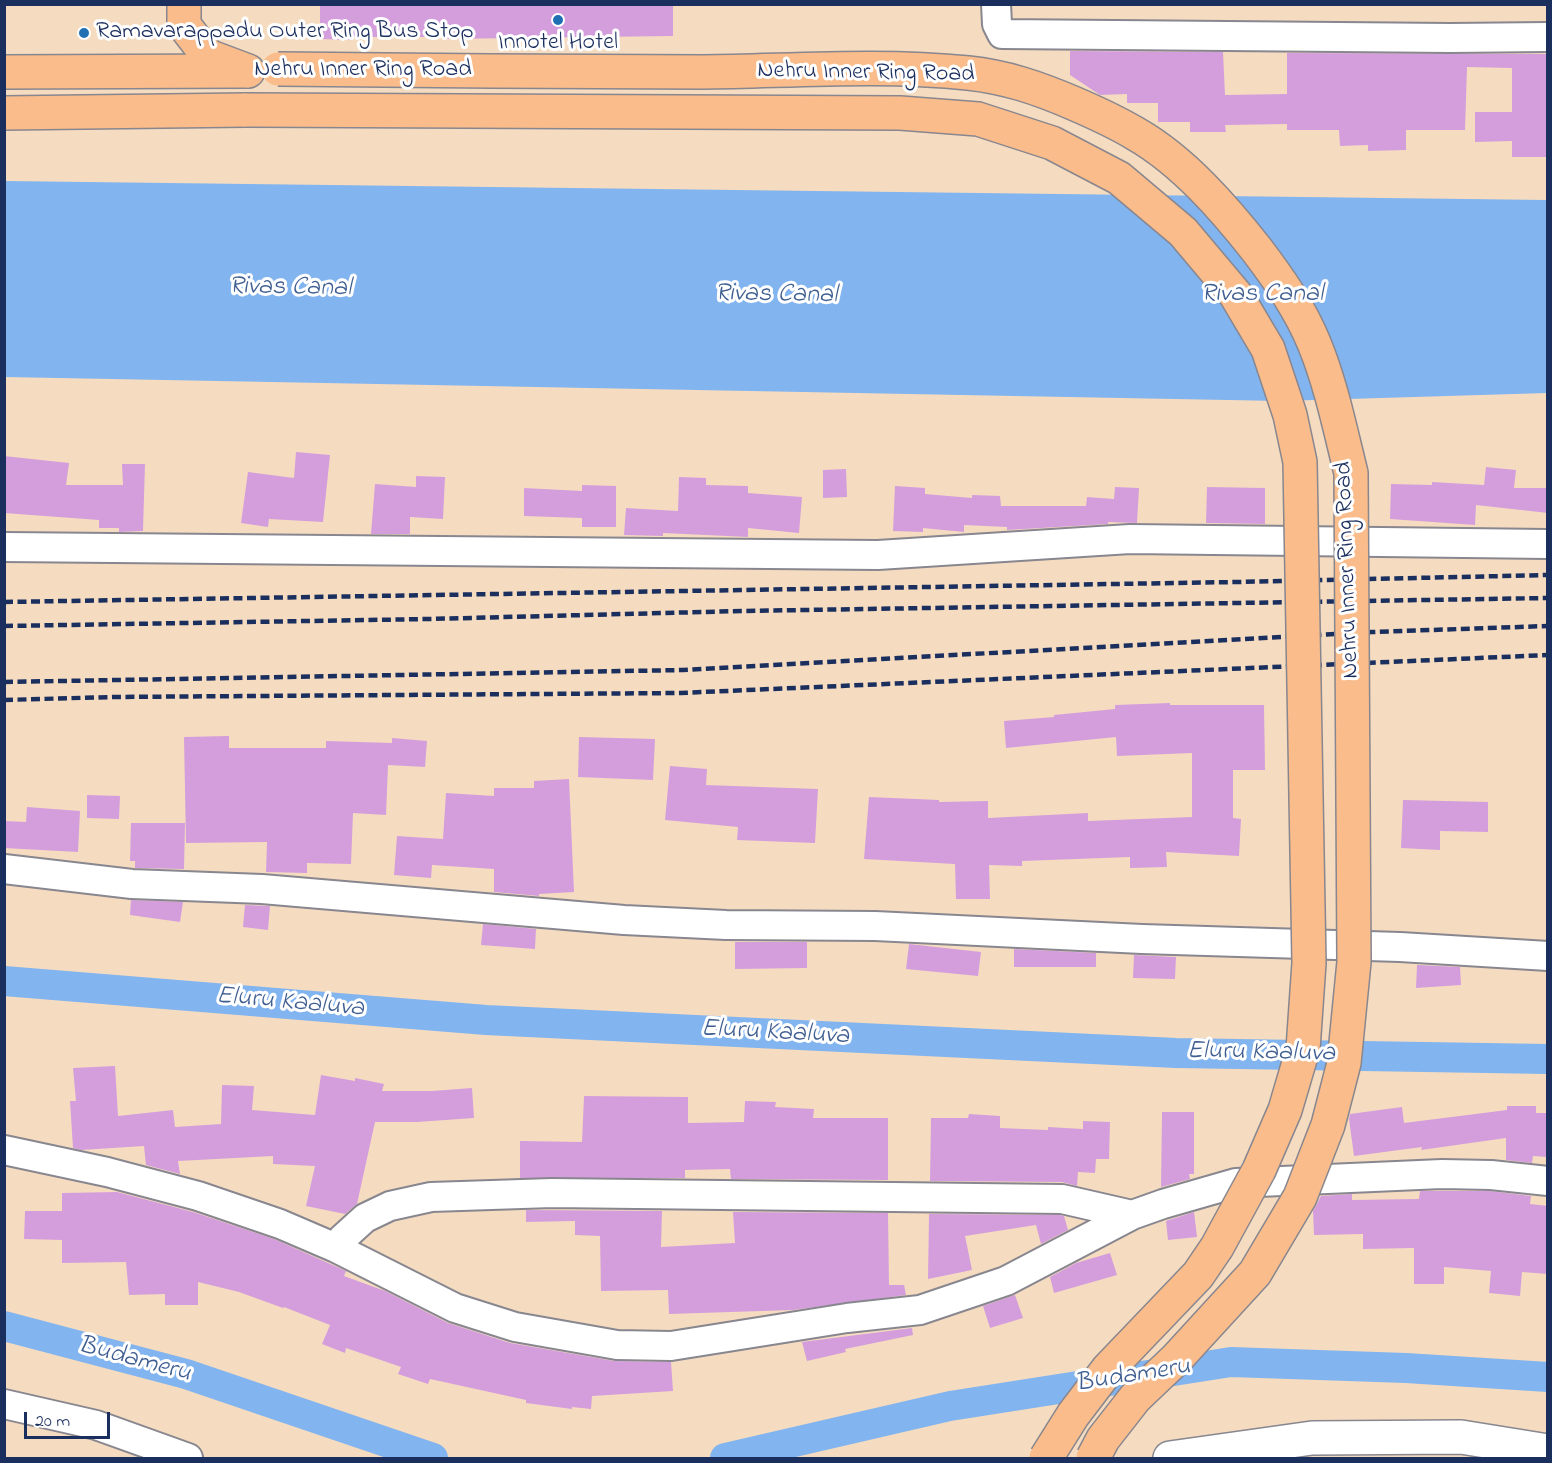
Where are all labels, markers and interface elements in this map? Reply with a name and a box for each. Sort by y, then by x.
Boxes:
marker: Innotel Hotel [551,13,565,27]
place label: Ramavarappadu Outer Ring Bus Stop [96,19,474,47]
marker: Ramavarappadu Outer Ring Bus Stop [77,26,91,40]
place label: Innotel Hotel [498,30,618,58]
street label: Nehru Inner Ring Road [254,57,472,85]
street label: Nehru Inner Ring Road [757,58,975,90]
water label: Rivas Canal [229,272,351,306]
water label: Rivas Canal [715,279,837,313]
water label: Rivas Canal [1201,280,1323,312]
street label: Nehru Inner Ring Road [1331,461,1367,679]
water label: Eluru Kaaluva [215,982,365,1026]
water label: Eluru Kaaluva [700,1015,850,1053]
water label: Eluru Kaaluva [1187,1037,1335,1071]
water label: Budameru [74,1331,194,1391]
water label: Budameru [1073,1353,1193,1401]
scale bar [27,1400,112,1438]
text: 20 m [35,1409,70,1435]

